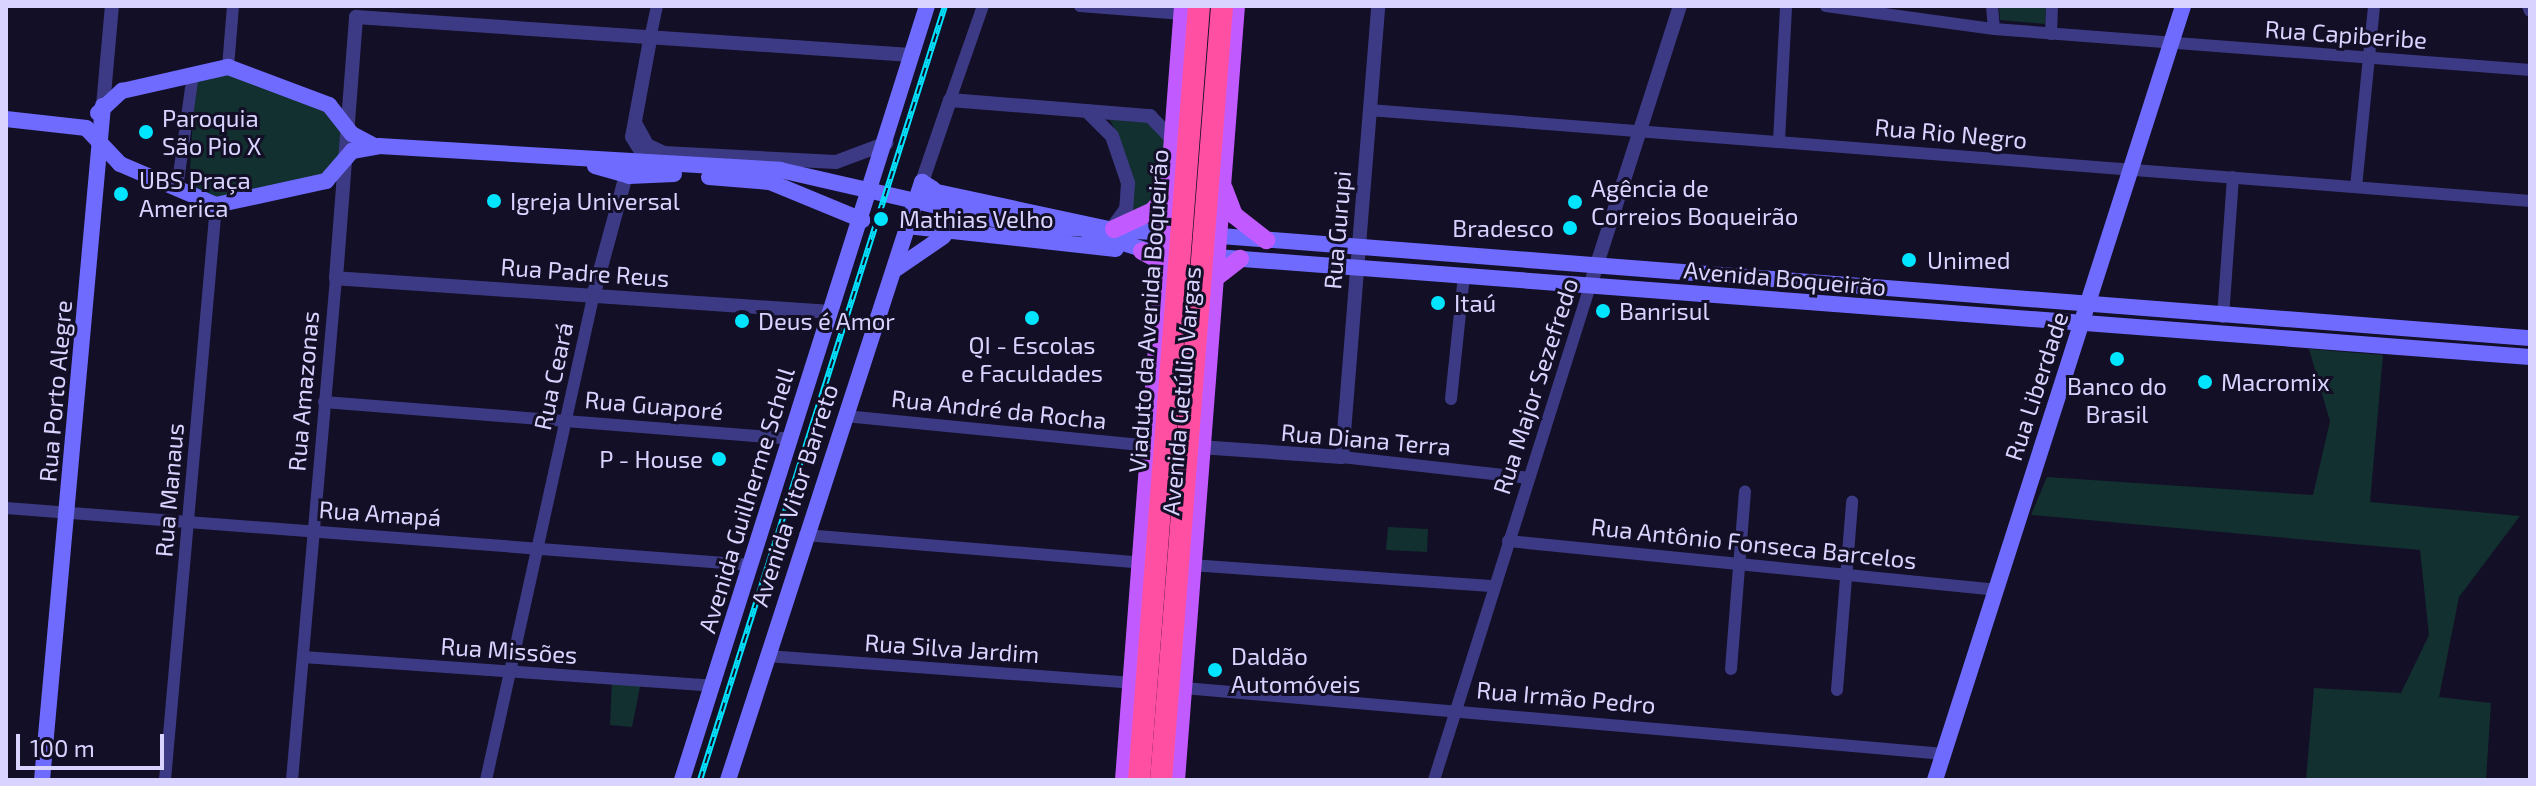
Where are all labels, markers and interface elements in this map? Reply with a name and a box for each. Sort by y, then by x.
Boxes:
street label: Rua Capiberibe [2264,14,2428,54]
place label: Paroquia São Pio X [162,104,261,160]
street label: Rua Rio Negro [1874,112,2028,154]
marker: Paroquia São Pio X [137,123,155,141]
street label: Viaduto da Avenida Boqueirão [1122,148,1174,474]
place label: UBS Praça America [139,166,251,222]
street label: Rua Gurupi [1317,169,1357,291]
place label: Agência de Correios Boqueirão [1591,174,1798,230]
marker: UBS Praça America [110,183,132,205]
place label: Igreja Universal [510,187,680,215]
marker: Igreja Universal [485,192,503,210]
marker: Agência de Correios Boqueirão [1566,193,1584,211]
place label: Mathias Velho [899,205,1054,233]
marker: Mathias Velho [870,208,892,230]
place label: Bradesco [1452,214,1554,242]
marker: Bradesco [1561,219,1579,237]
place label: Unimed [1927,246,2011,274]
marker: Unimed [1898,249,1920,271]
street label: Rua Padre Reus [500,252,670,292]
street label: Avenida Boqueirão [1683,255,1887,301]
street label: Avenida Getúlio Vargas [1156,265,1206,517]
street label: Rua Major Sezefredo [1486,274,1584,498]
place label: Itaú [1454,289,1496,317]
marker: Itaú [1429,294,1447,312]
place label: Banrisul [1619,297,1710,325]
street label: Rua Porto Alegre [33,299,77,483]
marker: Banrisul [1594,302,1612,320]
place label: Deus é Amor [758,307,895,335]
street label: Rua Liberdade [1998,308,2074,464]
street label: Rua Amazonas [282,309,324,473]
marker: QI - Escolas e Faculdades [1023,309,1041,327]
marker: Deus é Amor [733,312,751,330]
street label: Rua Ceará [528,319,578,433]
place label: QI - Escolas e Faculdades [961,331,1103,387]
marker: Banco do Brasil [2108,350,2126,368]
street label: Avenida Guilherme Schell [692,364,800,636]
place label: Macromix [2221,368,2330,396]
place label: Banco do Brasil [2067,372,2167,428]
marker: Macromix [2196,373,2214,391]
street label: Avenida Vitor Barreto [744,380,844,610]
street label: Rua André da Rocha [890,383,1108,435]
street label: Rua Guaporé [584,385,724,425]
street label: Rua Diana Terra [1279,417,1453,461]
street label: Rua Manaus [149,422,189,558]
place label: P - House [599,445,703,473]
marker: P - House [710,450,728,468]
street label: Rua Amapá [318,494,442,532]
street label: Rua Antônio Fonseca Barcelos [1589,512,1919,574]
street label: Rua Silva Jardim [863,628,1041,668]
street label: Rua Missões [440,631,578,669]
place label: Daldão Automóveis [1231,642,1361,698]
marker: Daldão Automóveis [1206,661,1224,679]
street label: Rua Irmão Pedro [1475,675,1657,719]
scale bar [20,718,168,768]
text: 100 m [30,733,95,762]

